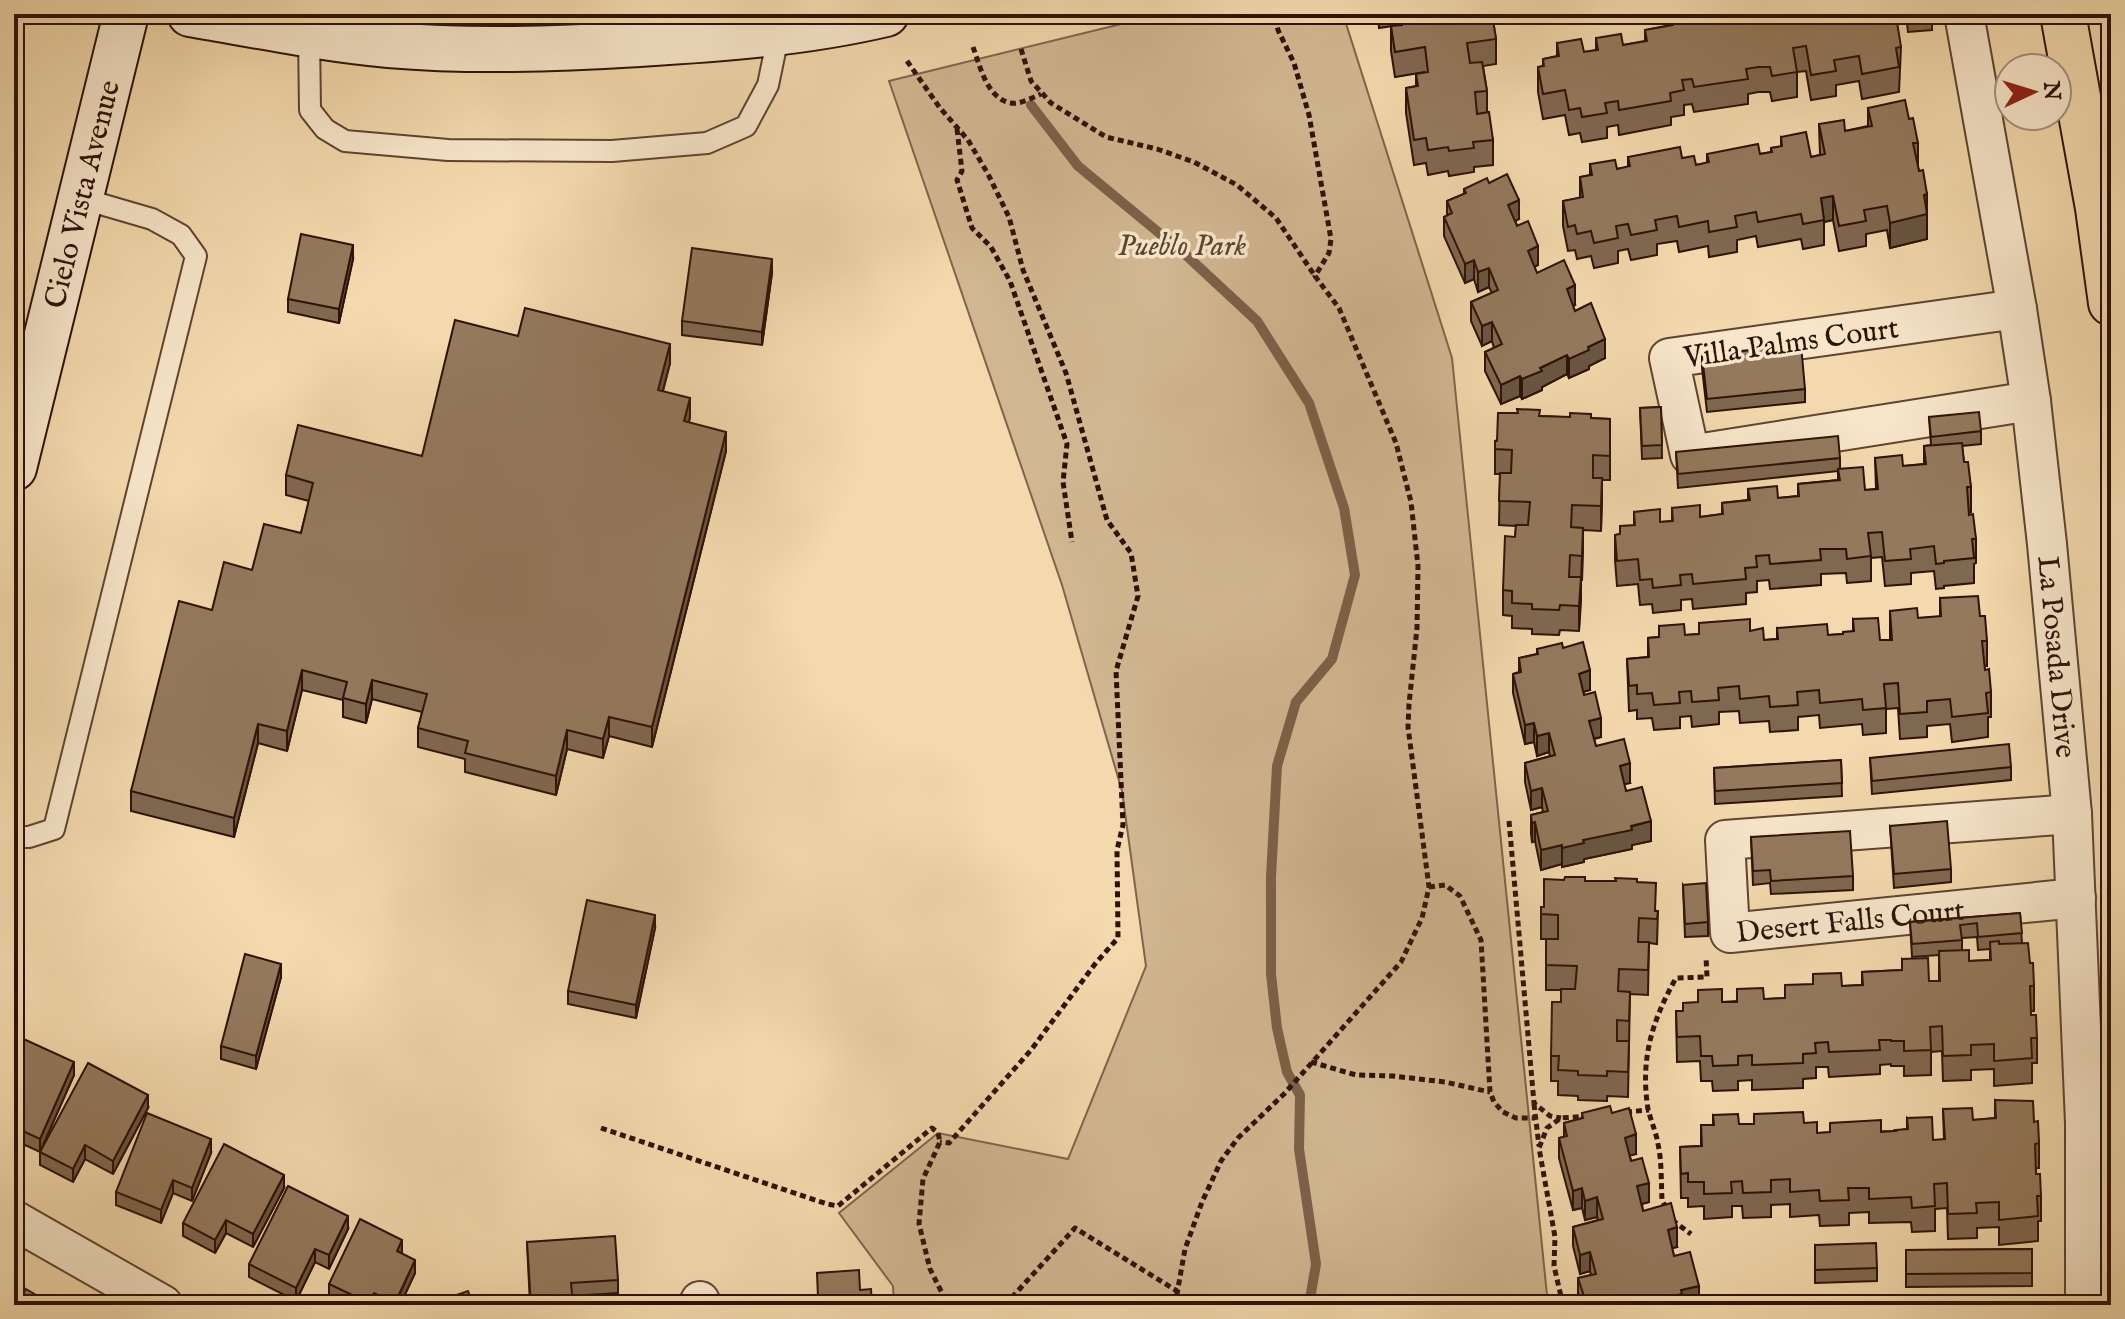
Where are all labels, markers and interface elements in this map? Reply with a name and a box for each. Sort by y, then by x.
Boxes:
north arrow [1993,52,2073,132]
street label: Cielo Vista Avenue [37,77,130,313]
text: N [2036,79,2066,101]
park label: Pueblo Park [1118,228,1246,266]
street label: Villa Palms Court [1680,310,1901,378]
street label: La Posada Drive [2027,554,2084,760]
street label: Desert Falls Court [1734,892,1967,953]

